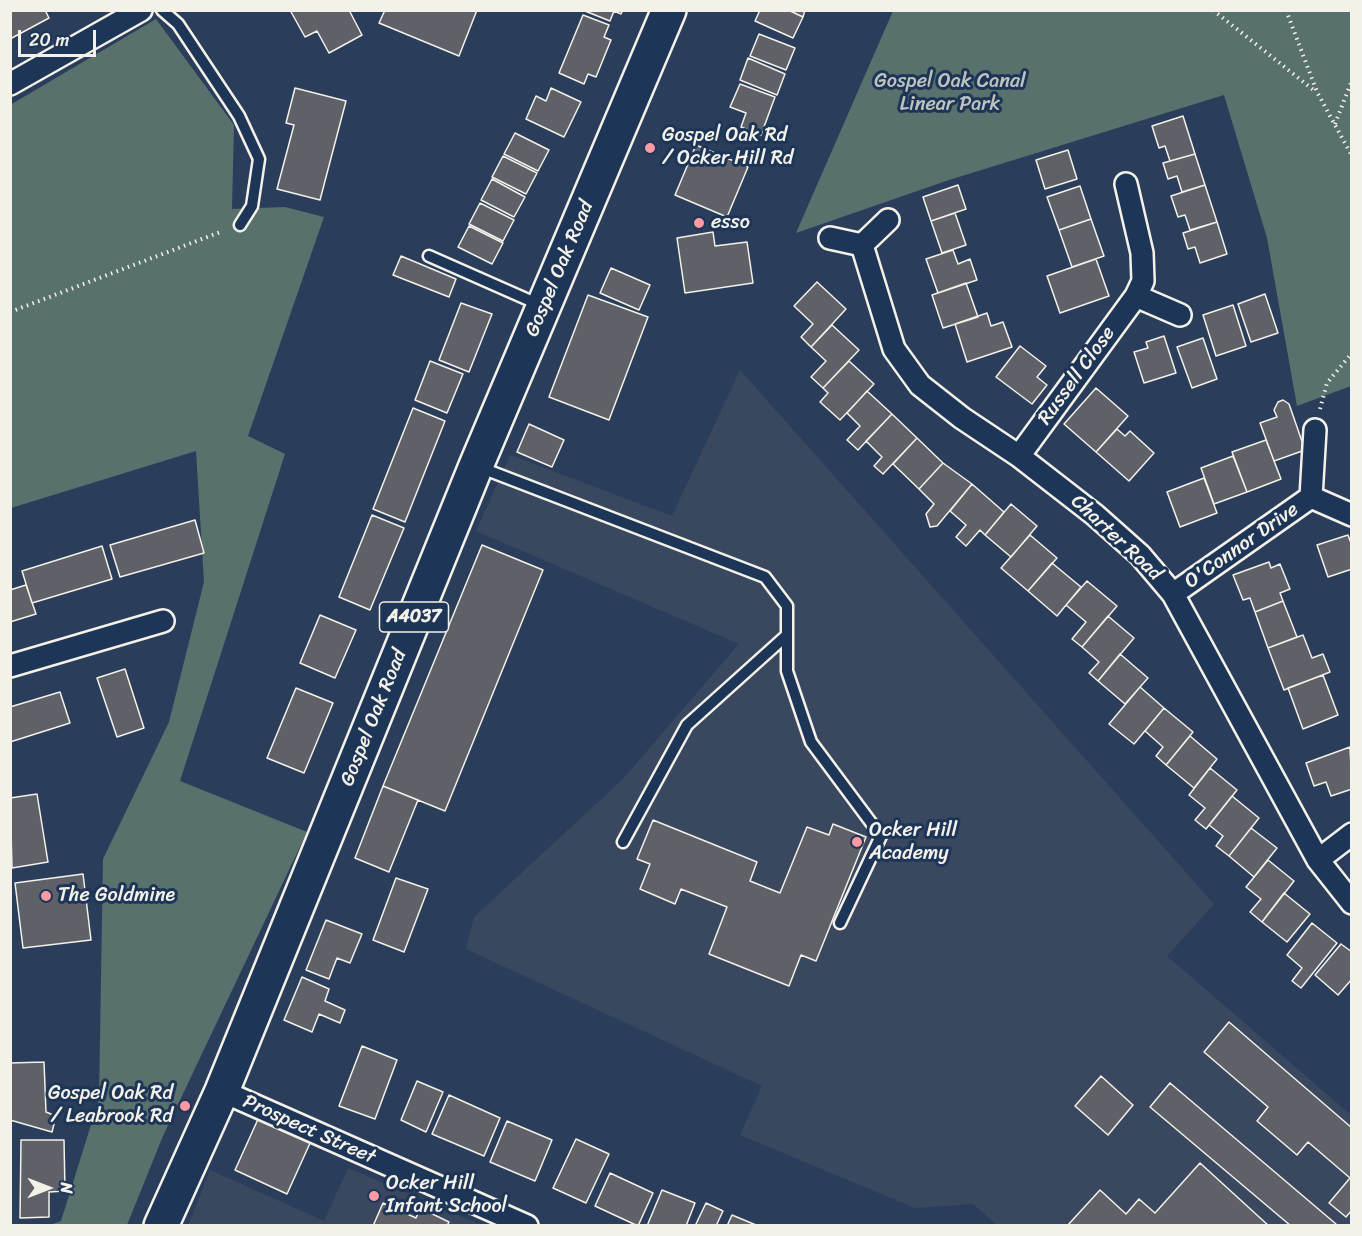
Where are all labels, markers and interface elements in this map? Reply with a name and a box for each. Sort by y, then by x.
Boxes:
scale bar [21,18,99,56]
text: 20 m [29,24,69,56]
park label: Gospel Oak Canal Linear Park [874,70,1026,117]
place label: Gospel Oak Rd / Ocker Hill Rd [662,124,793,171]
marker: Gospel Oak Rd / Ocker Hill Rd [643,141,657,155]
street label: Gospel Oak Road [521,197,599,341]
place label: esso [711,211,750,235]
marker: esso [692,216,706,230]
street label: Russell Close [1033,322,1121,430]
street label: Charter Road [1065,490,1167,586]
street label: O'Connor Drive [1180,498,1304,594]
road number: A4037 [380,602,448,632]
street label: Gospel Oak Road [336,646,412,790]
place label: Ocker Hill Academy [869,819,957,866]
marker: Ocker Hill Academy [850,835,864,849]
place label: The Goldmine [58,884,175,908]
marker: The Goldmine [39,889,53,903]
place label: Gospel Oak Rd / Leabrook Rd [48,1082,173,1129]
street label: Prospect Street [239,1090,379,1170]
marker: Gospel Oak Rd / Leabrook Rd [178,1099,192,1113]
north arrow [18,1158,78,1218]
place label: Ocker Hill Infant School [386,1172,507,1219]
text: N [52,1182,81,1194]
marker: Ocker Hill Infant School [367,1189,381,1203]

